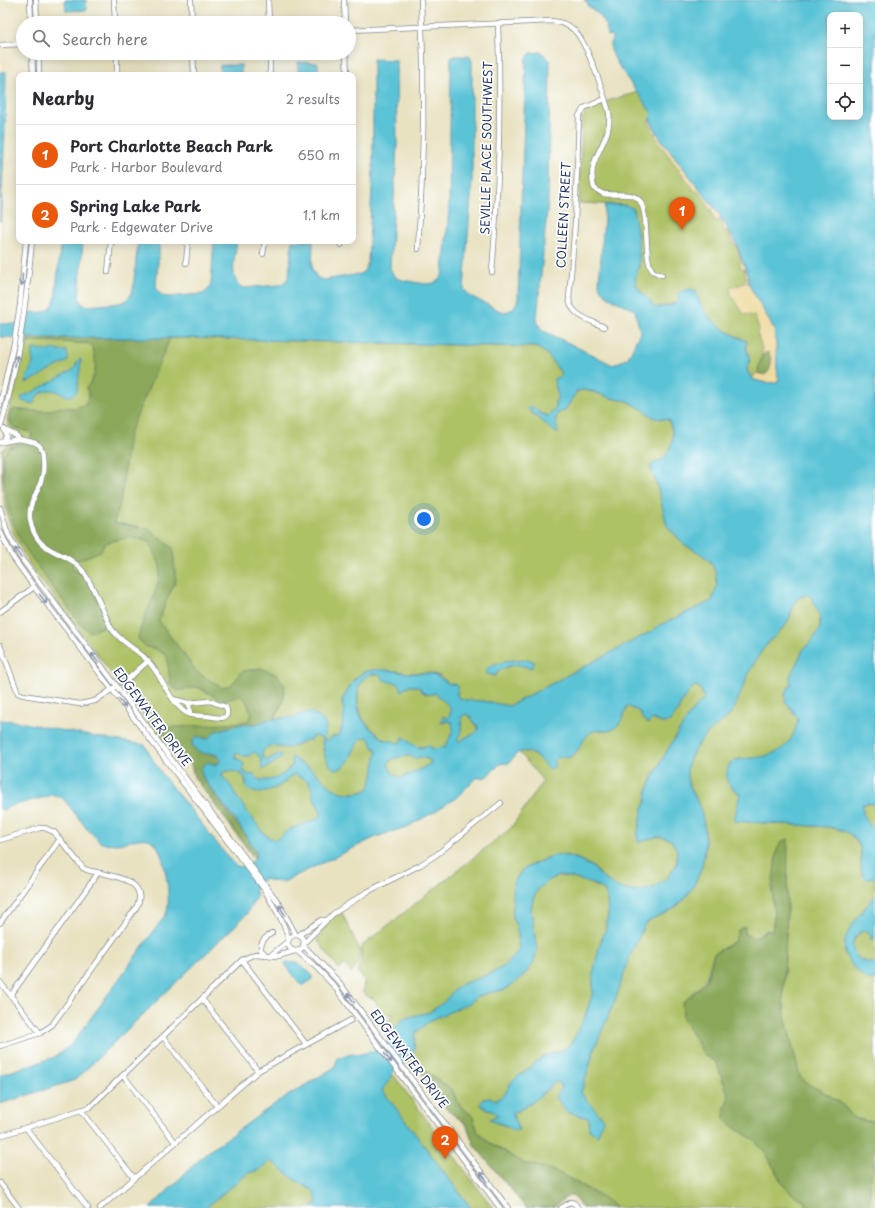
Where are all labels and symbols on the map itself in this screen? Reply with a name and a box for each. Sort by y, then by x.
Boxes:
street label: SEVILLE PLACE SOUTHWEST [475,60,497,235]
street label: COLLEEN STREET [551,161,575,269]
pin: 1 [669,197,695,230]
one-way arrow [19,273,26,286]
one-way arrow [13,355,21,368]
your location [414,509,434,529]
one-way arrow [14,548,22,559]
one-way arrow [39,594,48,605]
one-way arrow [91,652,100,663]
street label: EDGEWATER DRIVE [109,663,196,770]
one-way arrow [118,697,126,708]
one-way arrow [277,904,285,916]
one-way arrow [347,993,355,1004]
street label: EDGEWATER DRIVE [366,1005,453,1112]
one-way arrow [384,1052,393,1063]
pin: 2 [432,1126,458,1159]
one-way arrow [480,1171,489,1182]

